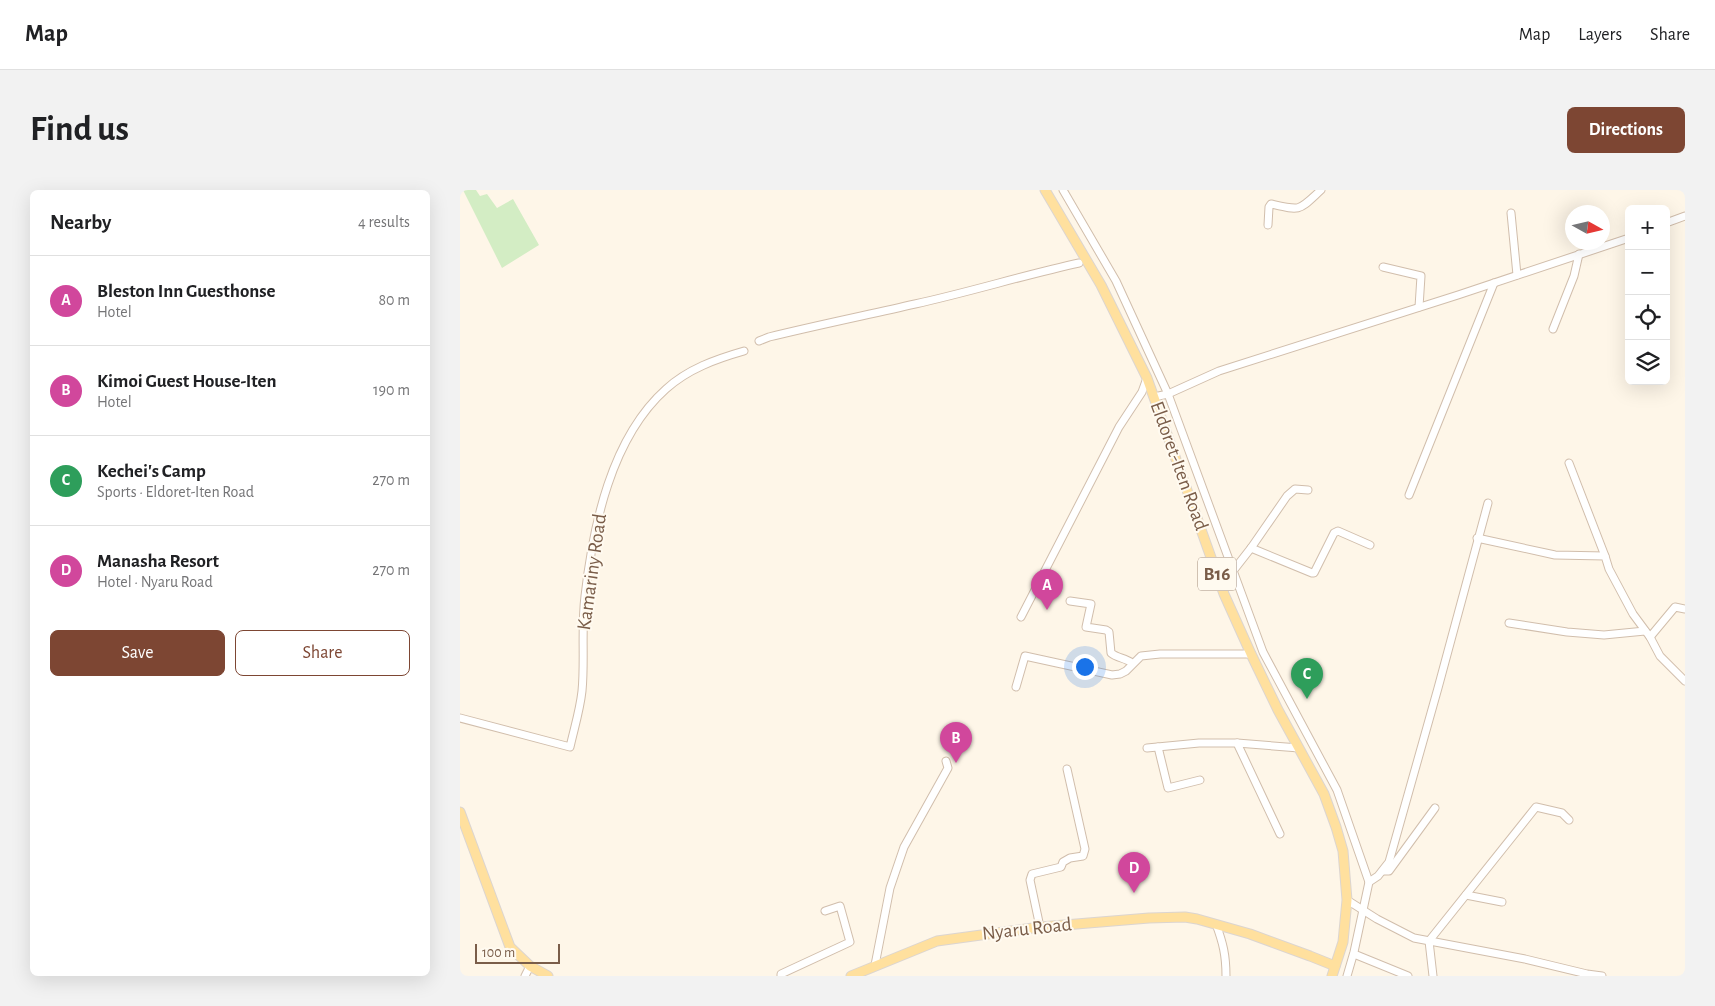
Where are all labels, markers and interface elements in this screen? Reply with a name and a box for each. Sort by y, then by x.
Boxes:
text: Map [25,22,68,46]
text: Map [1519,26,1550,44]
text: Layers [1578,26,1622,44]
text: Share [1650,26,1690,44]
button: Directions [1567,107,1685,153]
text: Find us [30,112,129,147]
north arrow [1565,205,1610,250]
map controls [1625,205,1670,385]
button: + [1625,205,1670,250]
text: Nearby [50,212,111,233]
text: 4 results [358,214,410,230]
button: − [1625,250,1670,295]
text: Bleston Inn Guesthonse [97,282,275,301]
text: A [61,292,71,308]
text: 80 m [379,292,410,308]
button: locate [1625,295,1670,340]
text: Hotel [97,304,132,320]
button: layers [1625,340,1670,385]
text: Kimoi Guest House-Iten [97,372,276,391]
text: B [61,382,71,398]
text: 190 m [373,382,410,398]
text: Hotel [97,394,132,410]
street label: Eldoret-Iten Road [1146,399,1212,533]
text: Kechei's Camp [97,462,206,481]
text: C [62,472,70,488]
text: 270 m [372,472,410,488]
text: Sports · Eldoret-Iten Road [97,484,254,500]
street label: Kamariny Road [574,512,610,632]
text: Manasha Resort [97,552,219,571]
road number: B16 [1198,558,1236,590]
text: D [61,562,71,578]
text: 270 m [372,562,410,578]
pin: A [1031,569,1063,610]
text: Hotel · Nyaru Road [97,574,213,590]
button: Save [50,630,225,676]
button: Share [235,630,410,676]
your location [1072,654,1098,680]
pin: C [1291,658,1323,699]
pin: B [940,722,972,763]
pin: D [1118,852,1150,893]
street label: Nyaru Road [981,914,1073,944]
scale bar [475,941,560,964]
text: 100 m [482,946,515,960]

